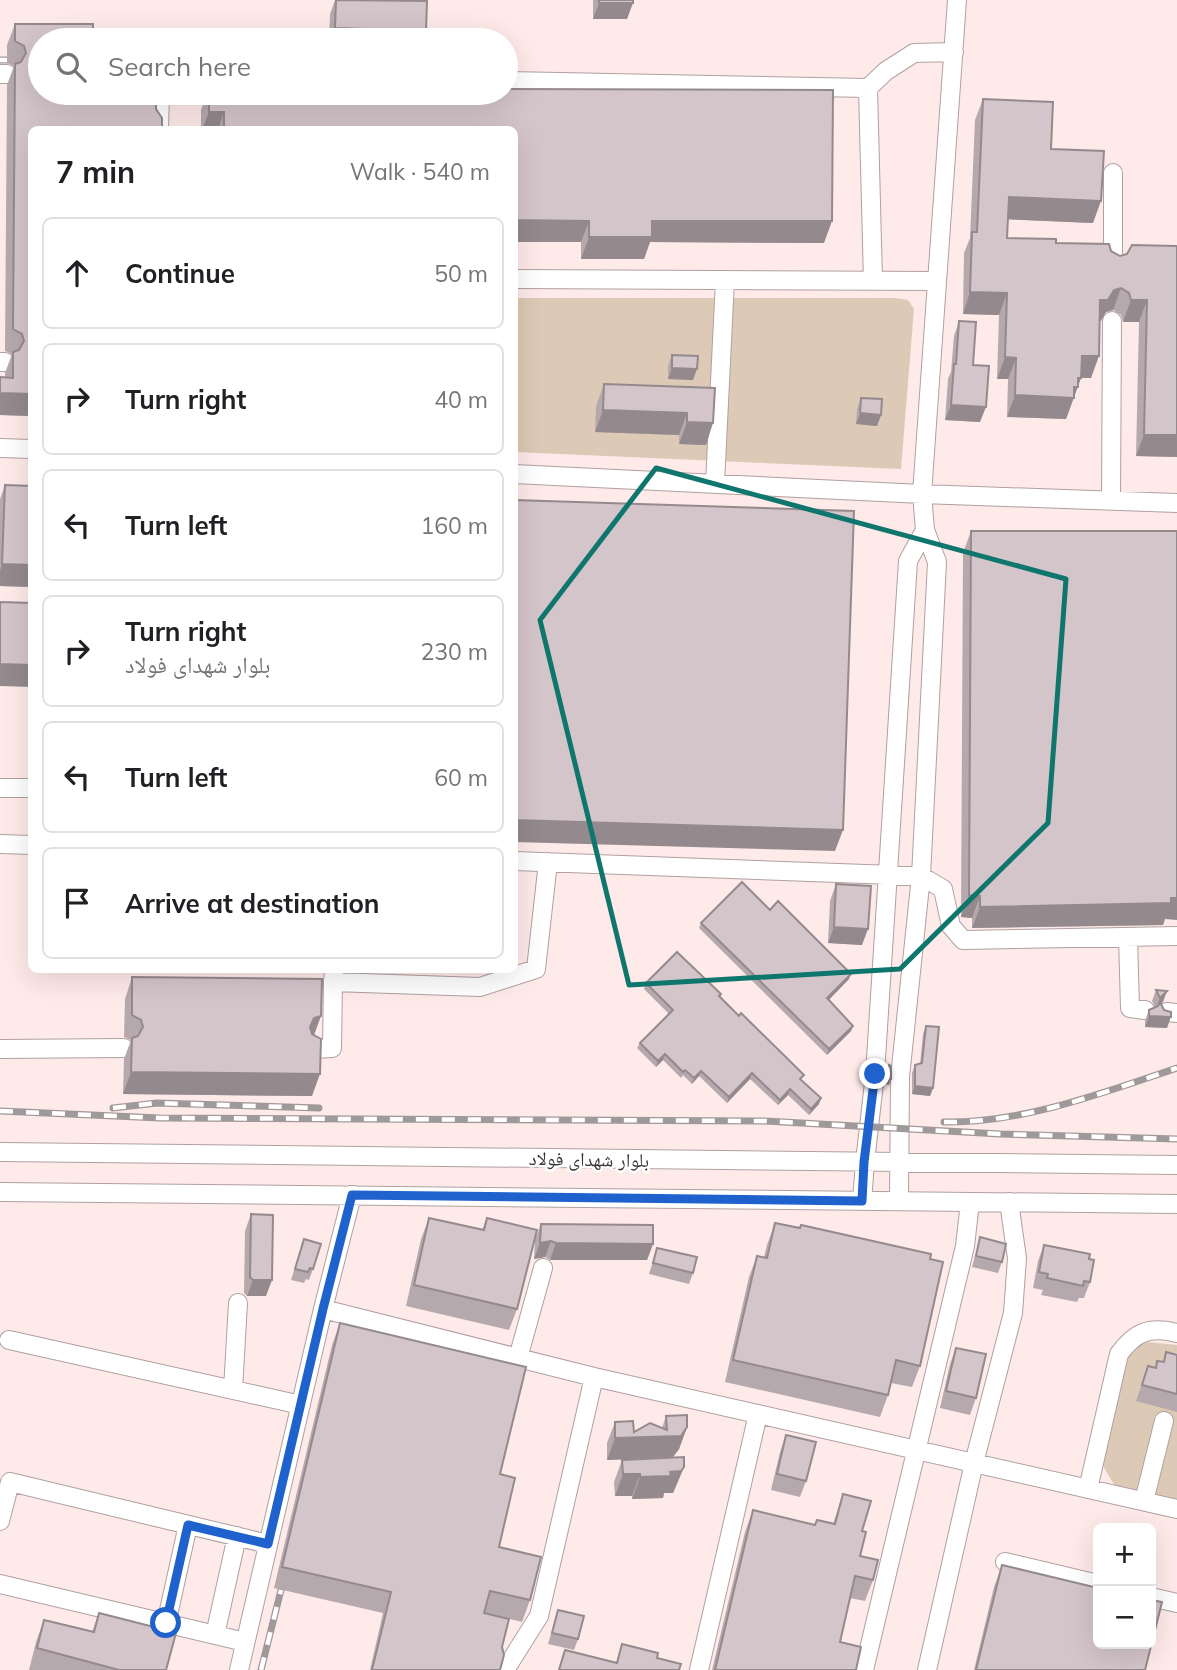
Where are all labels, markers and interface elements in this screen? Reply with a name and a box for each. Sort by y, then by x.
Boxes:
search box [28,28,518,105]
icon: search [52,48,90,86]
text: Search here [108,50,251,83]
text: 7 min [56,153,135,191]
text: Walk · 540 m [350,157,490,186]
icon: ahead [58,254,96,292]
text: Continue [125,257,235,290]
text: 50 m [434,259,488,288]
icon: right [58,380,96,418]
text: Turn right [125,383,246,416]
text: 40 m [434,385,488,414]
icon: left [58,506,96,544]
text: Turn left [125,509,227,542]
text: 160 m [420,511,488,540]
text: Turn right [125,615,246,648]
icon: right [58,632,96,670]
text: 230 m [420,637,488,666]
text: بلوار شهدای فولاد [125,650,270,679]
icon: left [58,758,96,796]
text: Turn left [125,761,227,794]
text: 60 m [434,763,488,792]
icon: arrive [58,884,96,922]
text: Arrive at destination [125,887,380,920]
route end [859,1058,890,1089]
street label: بلوار شهدای فولاد [529,1146,649,1172]
map controls [1093,1523,1156,1649]
button: + [1093,1523,1156,1586]
button: − [1093,1586,1156,1649]
route start [150,1607,181,1638]

